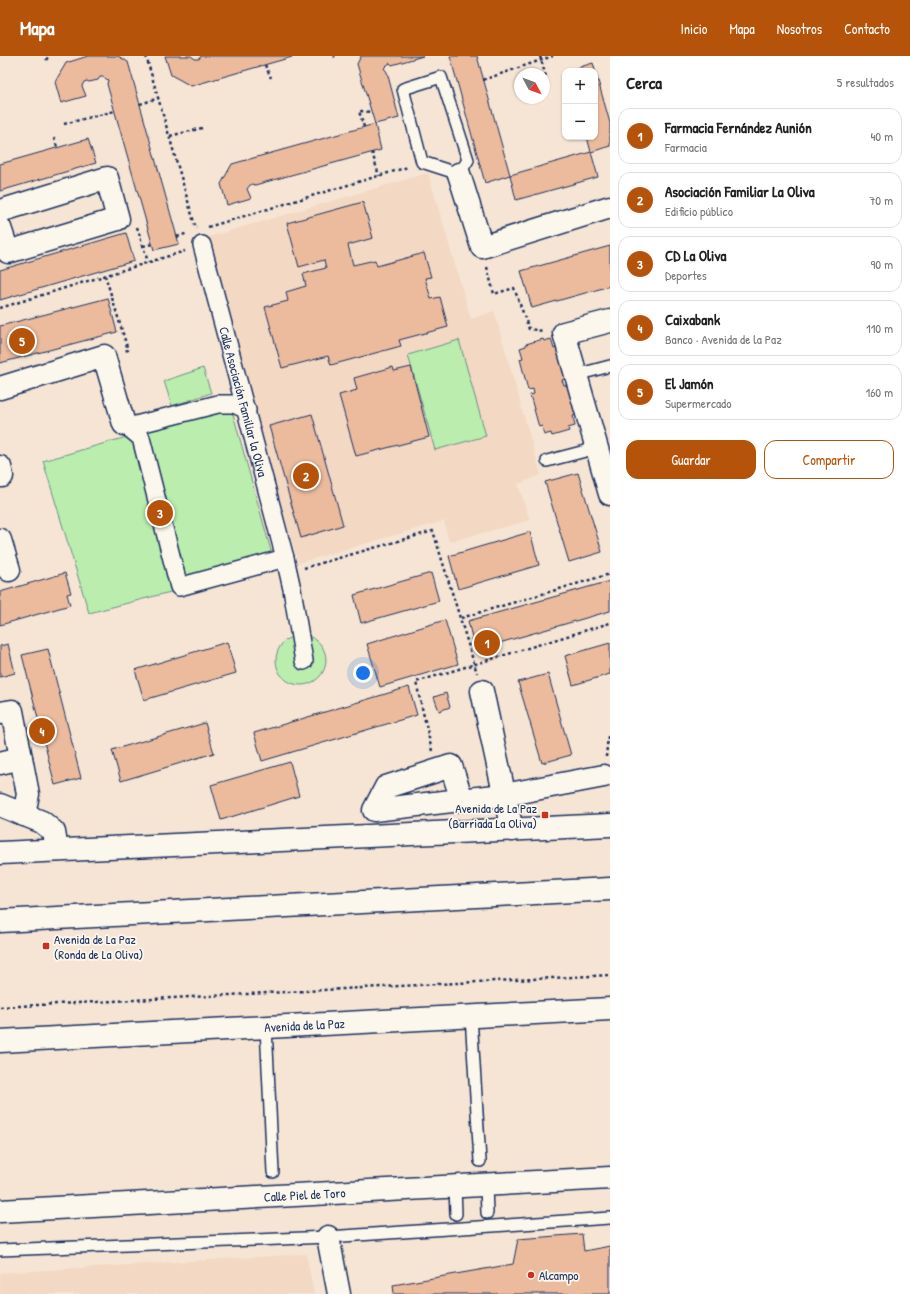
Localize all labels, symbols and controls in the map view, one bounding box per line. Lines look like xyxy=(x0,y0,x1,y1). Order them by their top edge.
text: Mapa xyxy=(20,15,54,41)
text: Inicio xyxy=(681,19,707,38)
text: Mapa xyxy=(729,19,755,38)
text: Nosotros xyxy=(777,19,822,38)
text: Contacto xyxy=(844,19,890,38)
north arrow xyxy=(514,68,550,104)
map controls xyxy=(562,68,598,140)
button: + xyxy=(562,68,598,104)
text: Cerca xyxy=(626,71,662,94)
text: 5 resultados xyxy=(837,73,894,91)
button: − xyxy=(562,104,598,140)
text: Farmacia Fernández Aunión xyxy=(665,117,812,138)
text: 1 xyxy=(638,127,642,145)
text: 40 m xyxy=(870,127,893,145)
text: Farmacia xyxy=(665,138,707,156)
text: Asociación Familiar La Oliva xyxy=(665,181,815,202)
text: 2 xyxy=(637,191,643,209)
text: 70 m xyxy=(869,191,893,209)
text: Edificio público xyxy=(665,202,733,220)
text: CD La Oliva xyxy=(665,245,726,266)
text: 3 xyxy=(637,255,643,273)
text: 90 m xyxy=(871,255,893,273)
text: Deportes xyxy=(665,266,707,284)
text: Caixabank xyxy=(665,309,720,330)
text: 4 xyxy=(638,319,642,337)
text: 110 m xyxy=(866,319,893,337)
street label: Calle Asociación Familiar la Oliva xyxy=(215,325,272,479)
pin: 5 xyxy=(9,326,35,356)
text: Banco · Avenida de la Paz xyxy=(665,330,782,348)
text: El Jamón xyxy=(665,373,714,394)
text: 5 xyxy=(637,383,643,401)
text: 160 m xyxy=(865,383,893,401)
text: Supermercado xyxy=(665,394,731,412)
button: Guardar xyxy=(626,440,756,479)
button: Compartir xyxy=(764,440,894,479)
pin: 2 xyxy=(293,461,319,491)
pin: 3 xyxy=(147,498,173,528)
pin: 1 xyxy=(474,628,500,658)
your location xyxy=(353,663,373,683)
pin: 4 xyxy=(29,716,55,746)
place label: Avenida de La Paz (Barriada La Oliva) xyxy=(448,799,537,832)
marker: Avenida de La Paz (Barriada La Oliva) xyxy=(540,810,550,820)
place label: Avenida de La Paz (Ronda de La Oliva) xyxy=(54,930,143,963)
marker: Avenida de La Paz (Ronda de La Oliva) xyxy=(41,941,51,951)
street label: Avenida de la Paz xyxy=(264,1014,346,1036)
street label: Calle Piel de Toro xyxy=(263,1183,346,1206)
place label: Alcampo xyxy=(539,1266,579,1284)
marker: Alcampo xyxy=(526,1270,536,1280)

